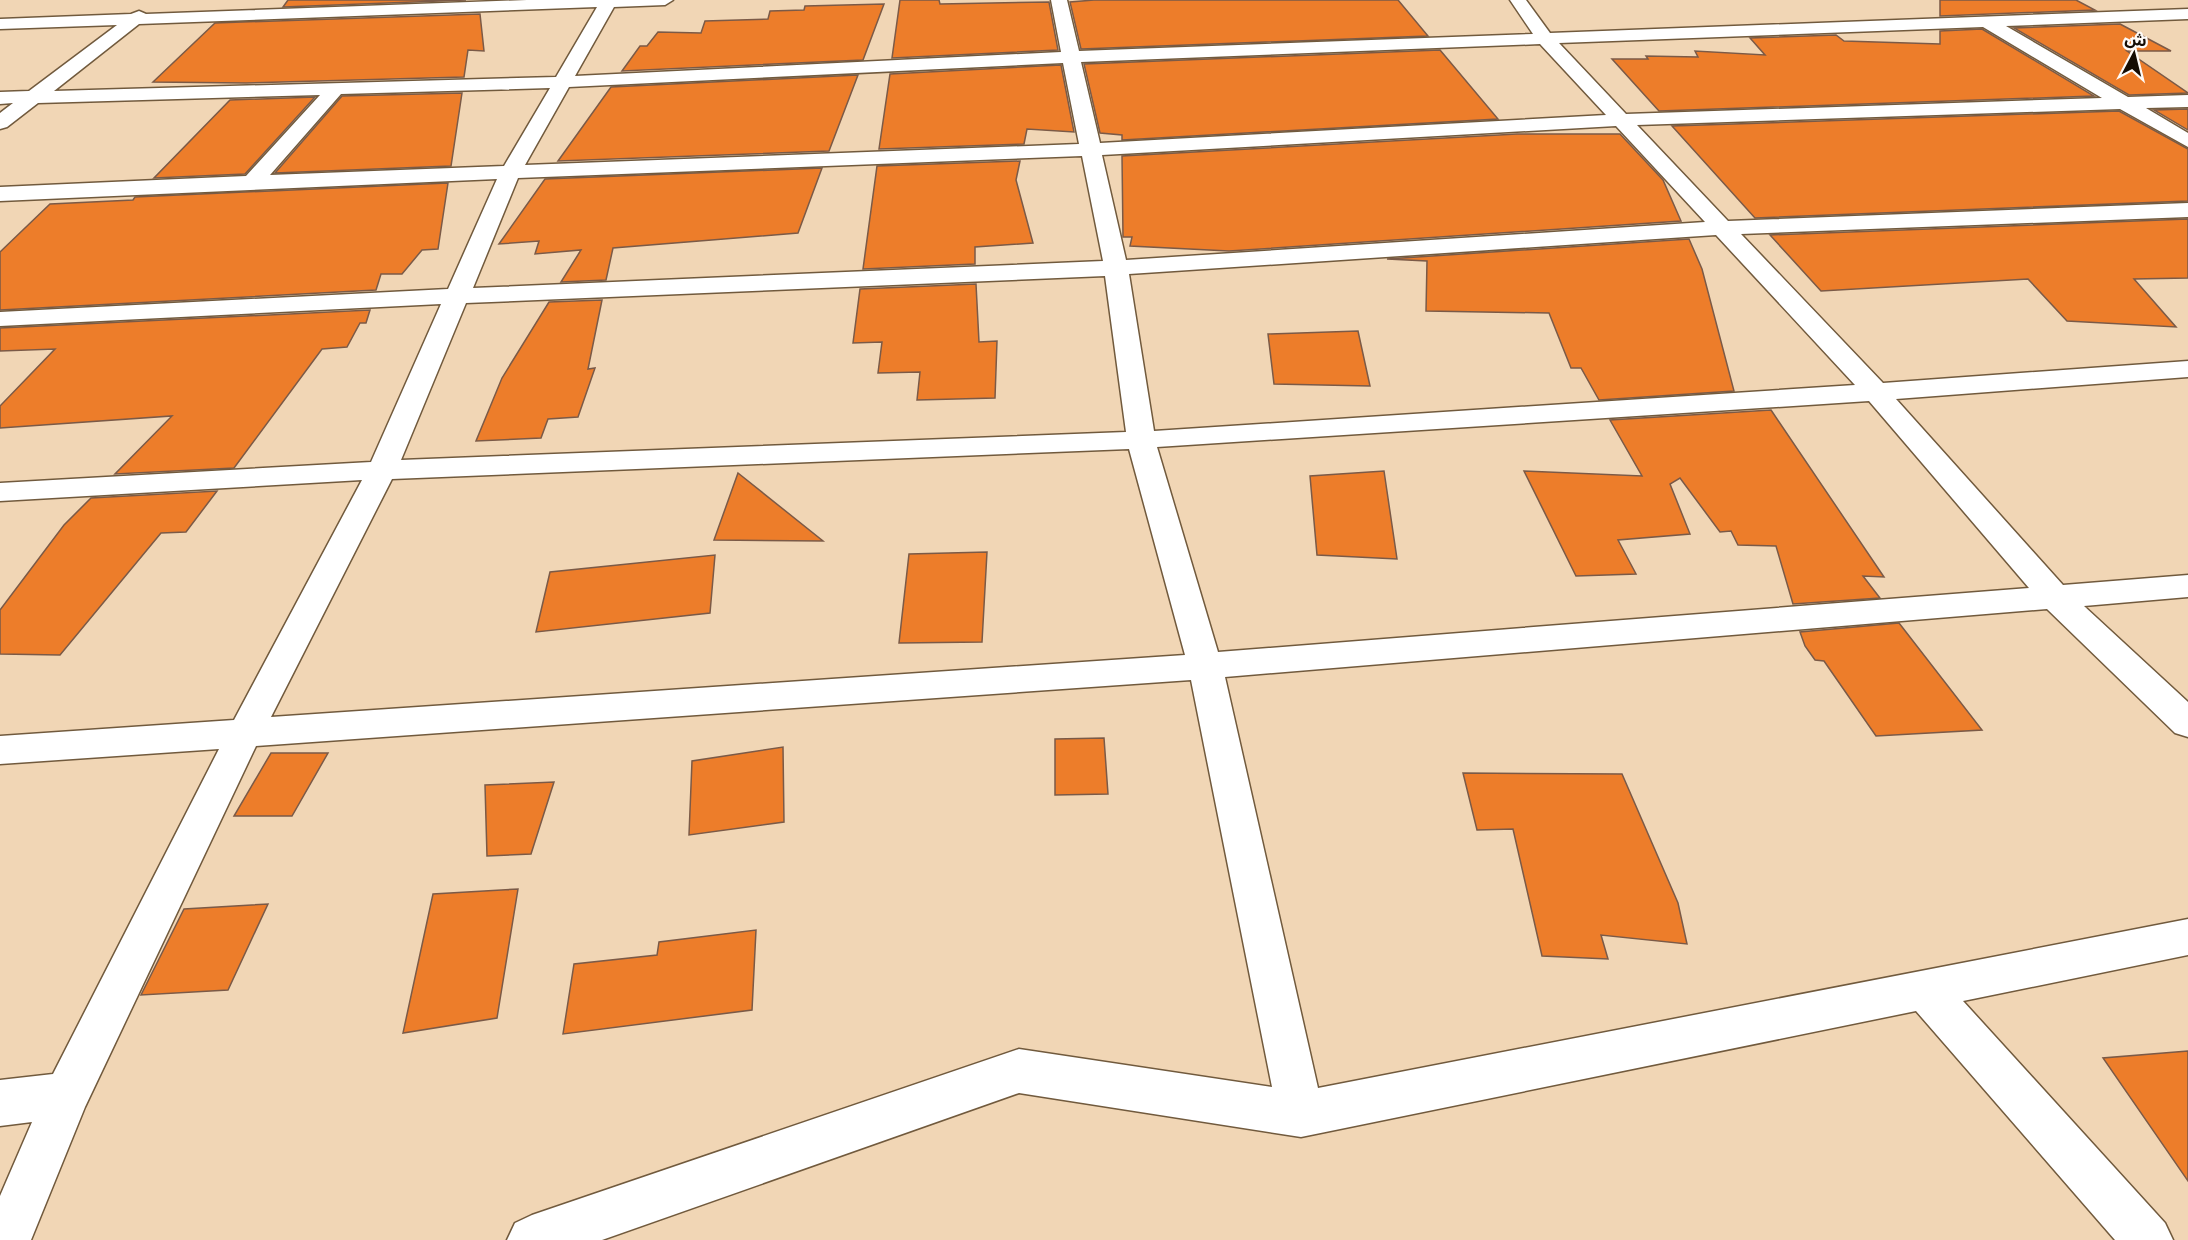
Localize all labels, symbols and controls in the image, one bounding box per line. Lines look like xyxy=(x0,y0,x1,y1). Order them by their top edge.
north arrow xyxy=(2104,24,2164,84)
text: ش xyxy=(2124,29,2148,50)

